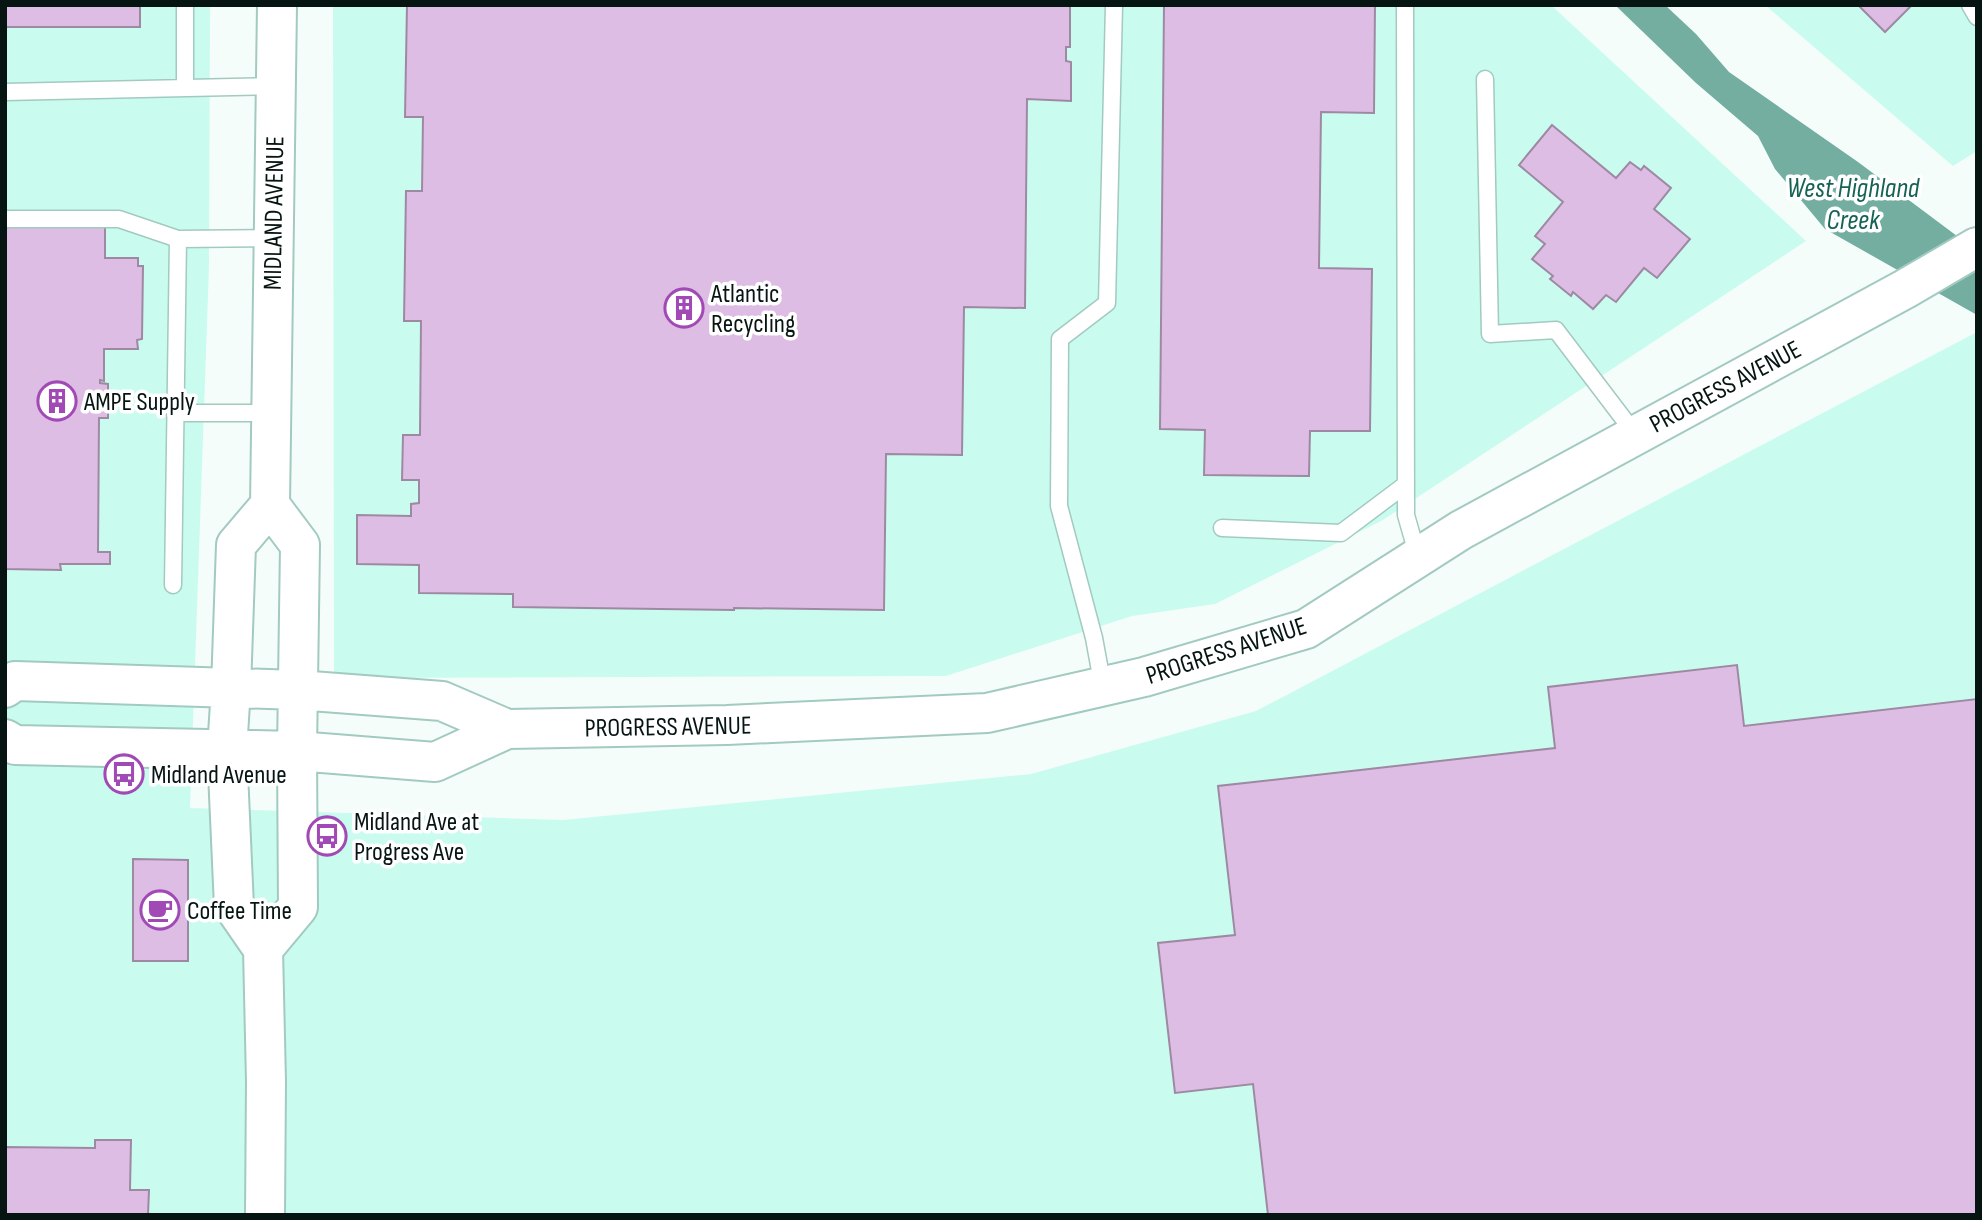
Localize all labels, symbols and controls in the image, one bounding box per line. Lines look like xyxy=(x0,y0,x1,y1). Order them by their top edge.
street label: MIDLAND AVENUE xyxy=(258,136,291,290)
water label: West Highland Creek xyxy=(1787,172,1921,237)
place label: Atlantic Recycling xyxy=(710,279,795,340)
building icon: Atlantic Recycling xyxy=(663,287,705,329)
street label: PROGRESS AVENUE xyxy=(1645,334,1807,440)
building icon: AMPE Supply xyxy=(36,380,78,422)
place label: AMPE Supply xyxy=(83,387,195,418)
street label: PROGRESS AVENUE xyxy=(1142,611,1311,692)
street label: PROGRESS AVENUE xyxy=(584,711,752,744)
bus stop icon: Midland Avenue xyxy=(103,753,145,795)
place label: Midland Avenue xyxy=(151,760,287,791)
place label: Midland Ave at Progress Ave xyxy=(354,807,479,868)
bus stop icon: Midland Ave at Progress Ave xyxy=(306,815,348,857)
cafe icon: Coffee Time xyxy=(139,889,181,931)
place label: Coffee Time xyxy=(187,896,292,927)

